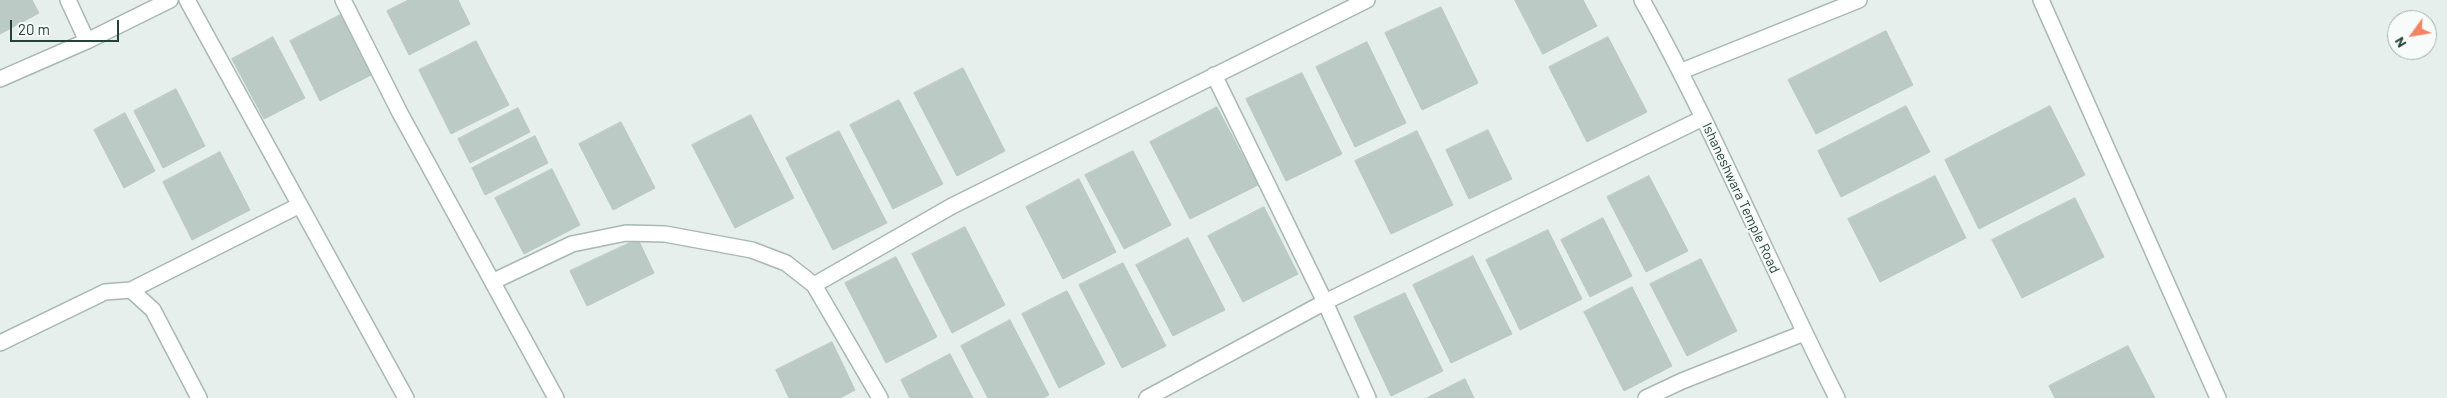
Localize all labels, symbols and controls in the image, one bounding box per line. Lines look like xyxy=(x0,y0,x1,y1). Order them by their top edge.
scale bar xyxy=(12,10,121,42)
north arrow xyxy=(2387,10,2437,60)
text: 20 m xyxy=(18,20,50,38)
text: N xyxy=(2390,34,2409,51)
street label: Ishaneshwara Temple Road xyxy=(1699,120,1783,276)

